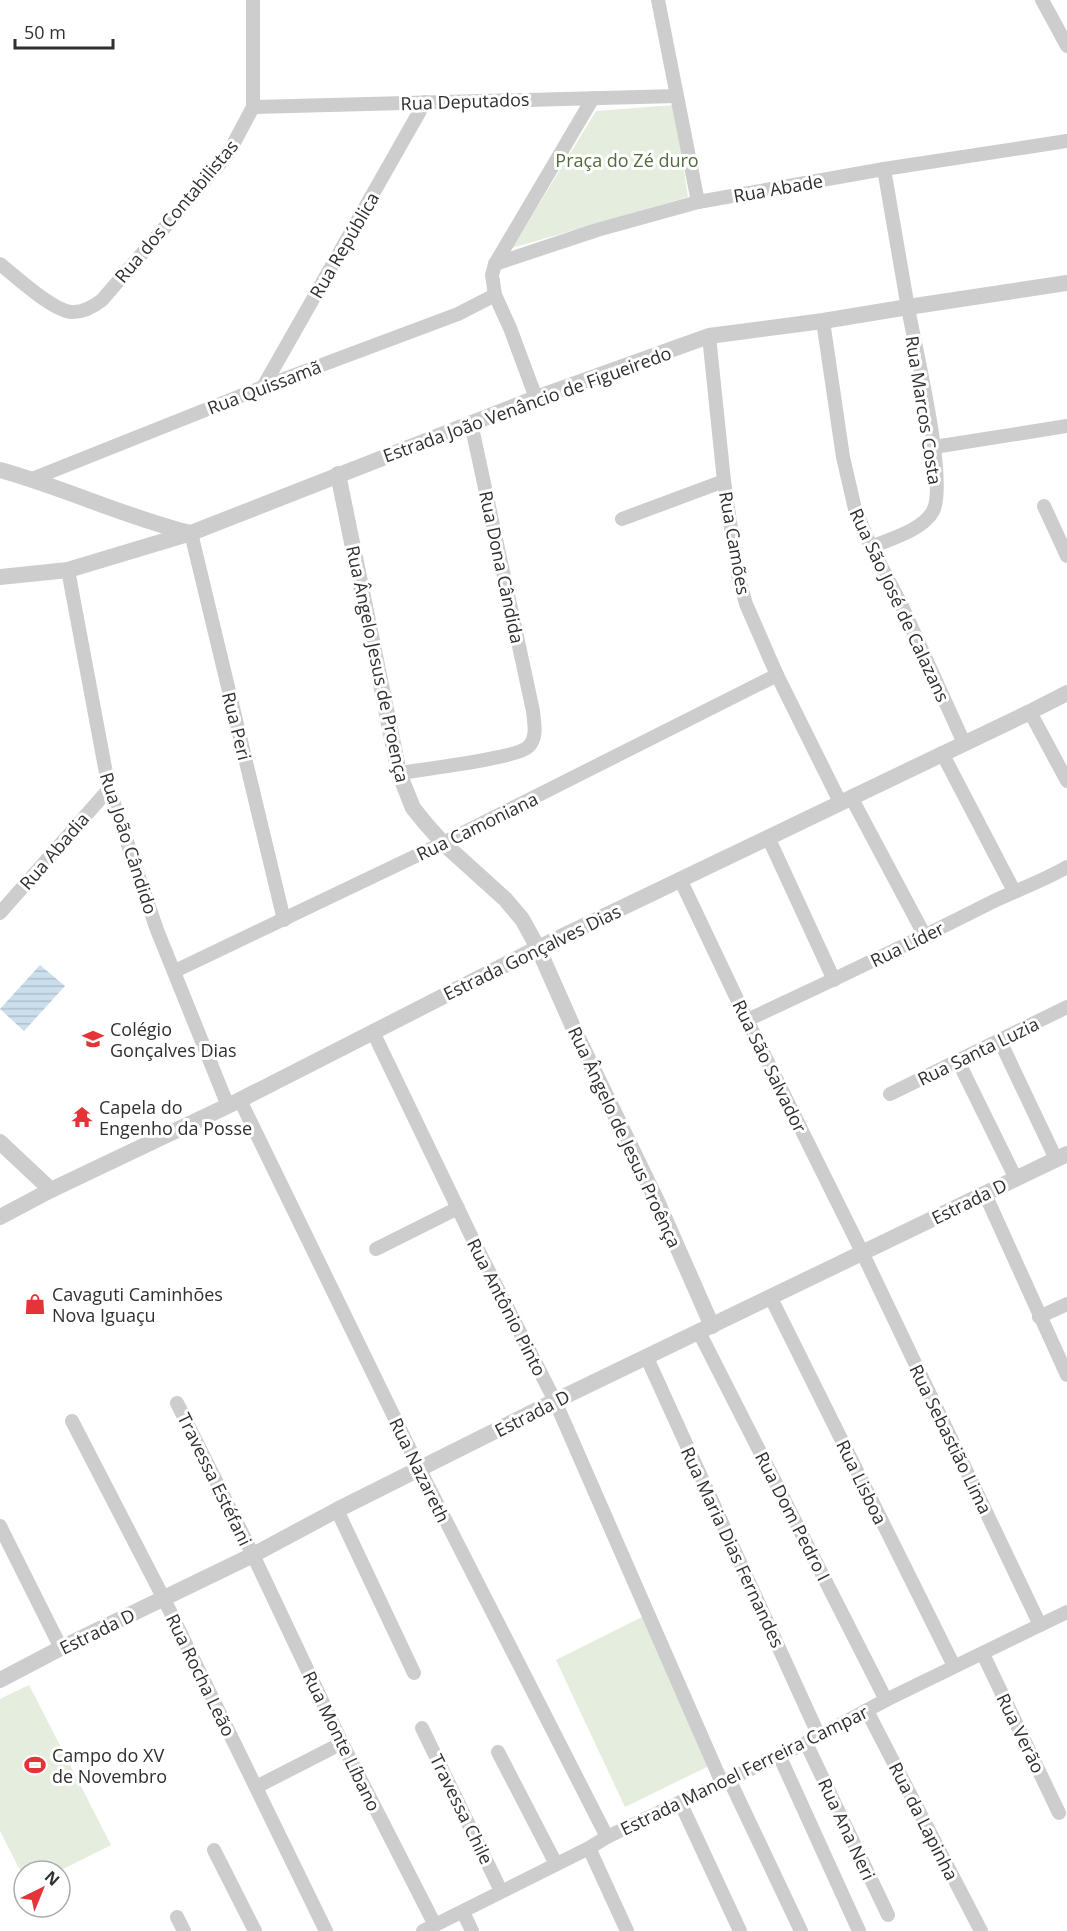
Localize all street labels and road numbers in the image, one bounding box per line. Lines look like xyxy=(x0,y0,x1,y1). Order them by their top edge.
street label: Rua Deputados xyxy=(400,87,530,115)
street label: Rua dos Contabilistas xyxy=(109,134,243,288)
street label: Rua Abade xyxy=(731,168,825,208)
street label: Rua República xyxy=(304,188,384,302)
street label: Rua Marcos Costa xyxy=(900,334,948,486)
street label: Estrada João Venâncio de Figueiredo xyxy=(379,341,675,467)
street label: Rua Quissamã xyxy=(204,354,324,420)
street label: Rua Dona Cândida xyxy=(474,489,530,645)
street label: Rua Camões xyxy=(714,490,756,596)
street label: Rua São José de Calazans xyxy=(845,504,955,706)
street label: Rua Ângelo Jesus de Proença xyxy=(341,543,415,785)
street label: Rua Peri xyxy=(217,689,257,763)
street label: Rua João Cândido xyxy=(95,769,163,917)
street label: Rua Camoniana xyxy=(412,786,542,866)
street label: Rua Abadia xyxy=(14,807,94,895)
street label: Estrada Gonçalves Dias xyxy=(439,899,625,1005)
street label: Rua Líder xyxy=(866,916,948,972)
street label: Rua São Salvador xyxy=(727,996,813,1137)
street label: Rua Santa Luzia xyxy=(913,1011,1043,1091)
street label: Rua Ângelo de Jesus Proênça xyxy=(563,1022,687,1252)
street label: Estrada D xyxy=(927,1172,1011,1230)
street label: Rua Antônio Pinto xyxy=(462,1234,552,1380)
street label: Rua Sebastião Lima xyxy=(904,1360,998,1518)
street label: Estrada D xyxy=(490,1384,574,1442)
street label: Travessa Estéfani xyxy=(172,1409,258,1549)
street label: Rua Nazareth xyxy=(384,1414,456,1526)
street label: Rua Lisboa xyxy=(831,1436,893,1528)
street label: Rua Maria Dias Fernandes xyxy=(676,1443,790,1651)
street label: Rua Dom Pedro I xyxy=(750,1447,836,1585)
street label: Estrada D xyxy=(55,1602,139,1660)
street label: Rua Rocha Leão xyxy=(161,1610,241,1740)
street label: Rua Monte Líbano xyxy=(298,1667,386,1815)
street label: Rua Verão xyxy=(991,1689,1051,1777)
street label: Estrada Manoel Ferreira Campar xyxy=(616,1699,872,1841)
street label: Travessa Chile xyxy=(425,1750,499,1868)
street label: Rua da Lapinha xyxy=(884,1758,964,1884)
street label: Rua Ana Neri xyxy=(813,1774,881,1884)

